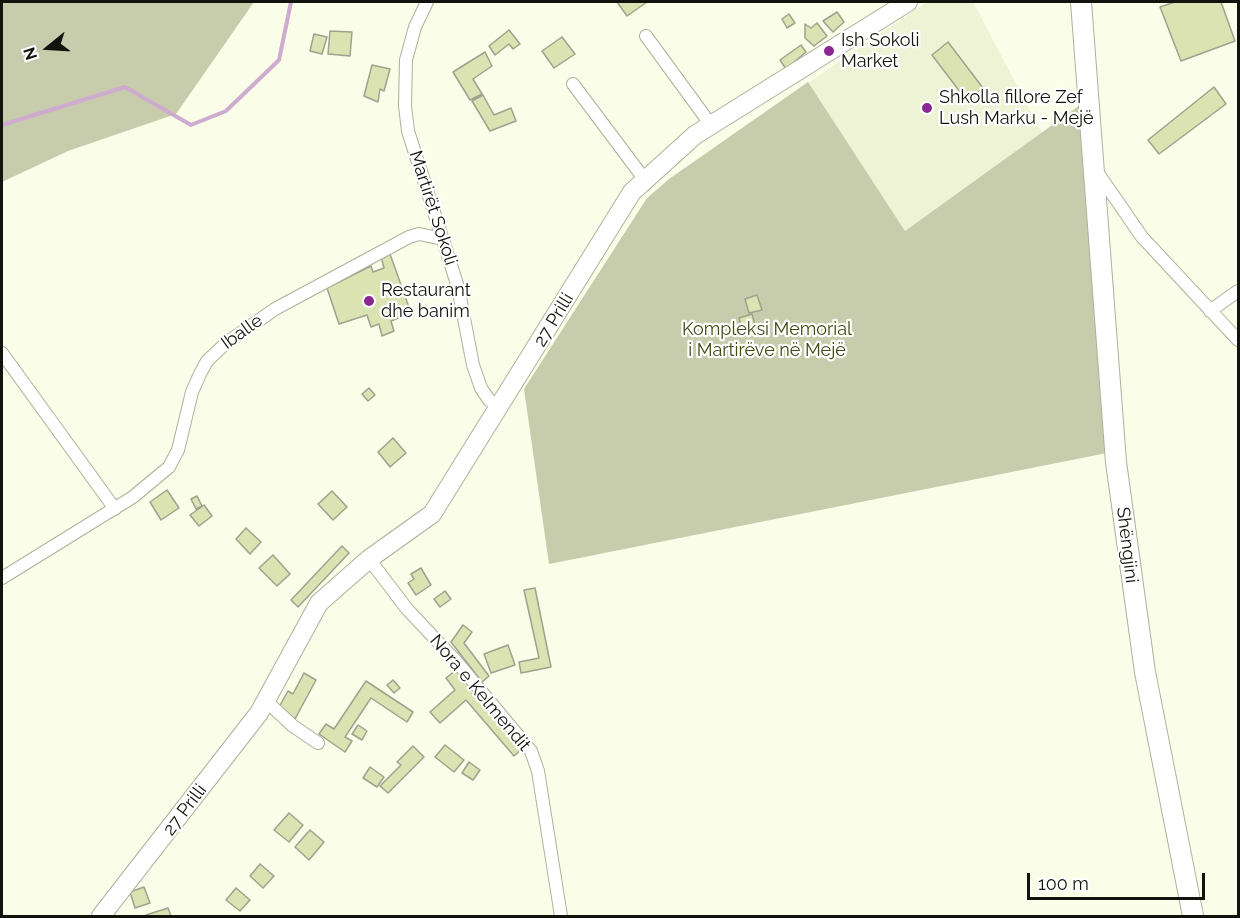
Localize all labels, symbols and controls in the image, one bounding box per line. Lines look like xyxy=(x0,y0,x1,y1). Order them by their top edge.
north arrow xyxy=(18,18,78,78)
place label: Ish Sokoli Market xyxy=(841,30,919,72)
marker: Ish Sokoli Market xyxy=(822,44,836,58)
text: N xyxy=(19,45,41,62)
place label: Shkolla fillore Zef Lush Marku - Mejë xyxy=(939,87,1094,130)
marker: Shkolla fillore Zef Lush Marku - Mejë xyxy=(920,101,934,115)
street label: Martirët Sokoli xyxy=(404,148,462,268)
place label: Restaurant dhe banim xyxy=(381,280,471,322)
street label: 27 Prilli xyxy=(530,289,578,351)
marker: Restaurant dhe banim xyxy=(362,294,376,308)
street label: Iballe xyxy=(217,310,267,354)
park label: Kompleksi Memorial i Martirëve në Mejë xyxy=(682,319,852,362)
street label: Shëngjini xyxy=(1112,506,1142,584)
street label: Nora e Kelmendit xyxy=(425,630,535,756)
street label: 27 Prilli xyxy=(159,780,211,840)
scale bar xyxy=(1030,861,1208,899)
text: 100 m xyxy=(1038,873,1089,894)

